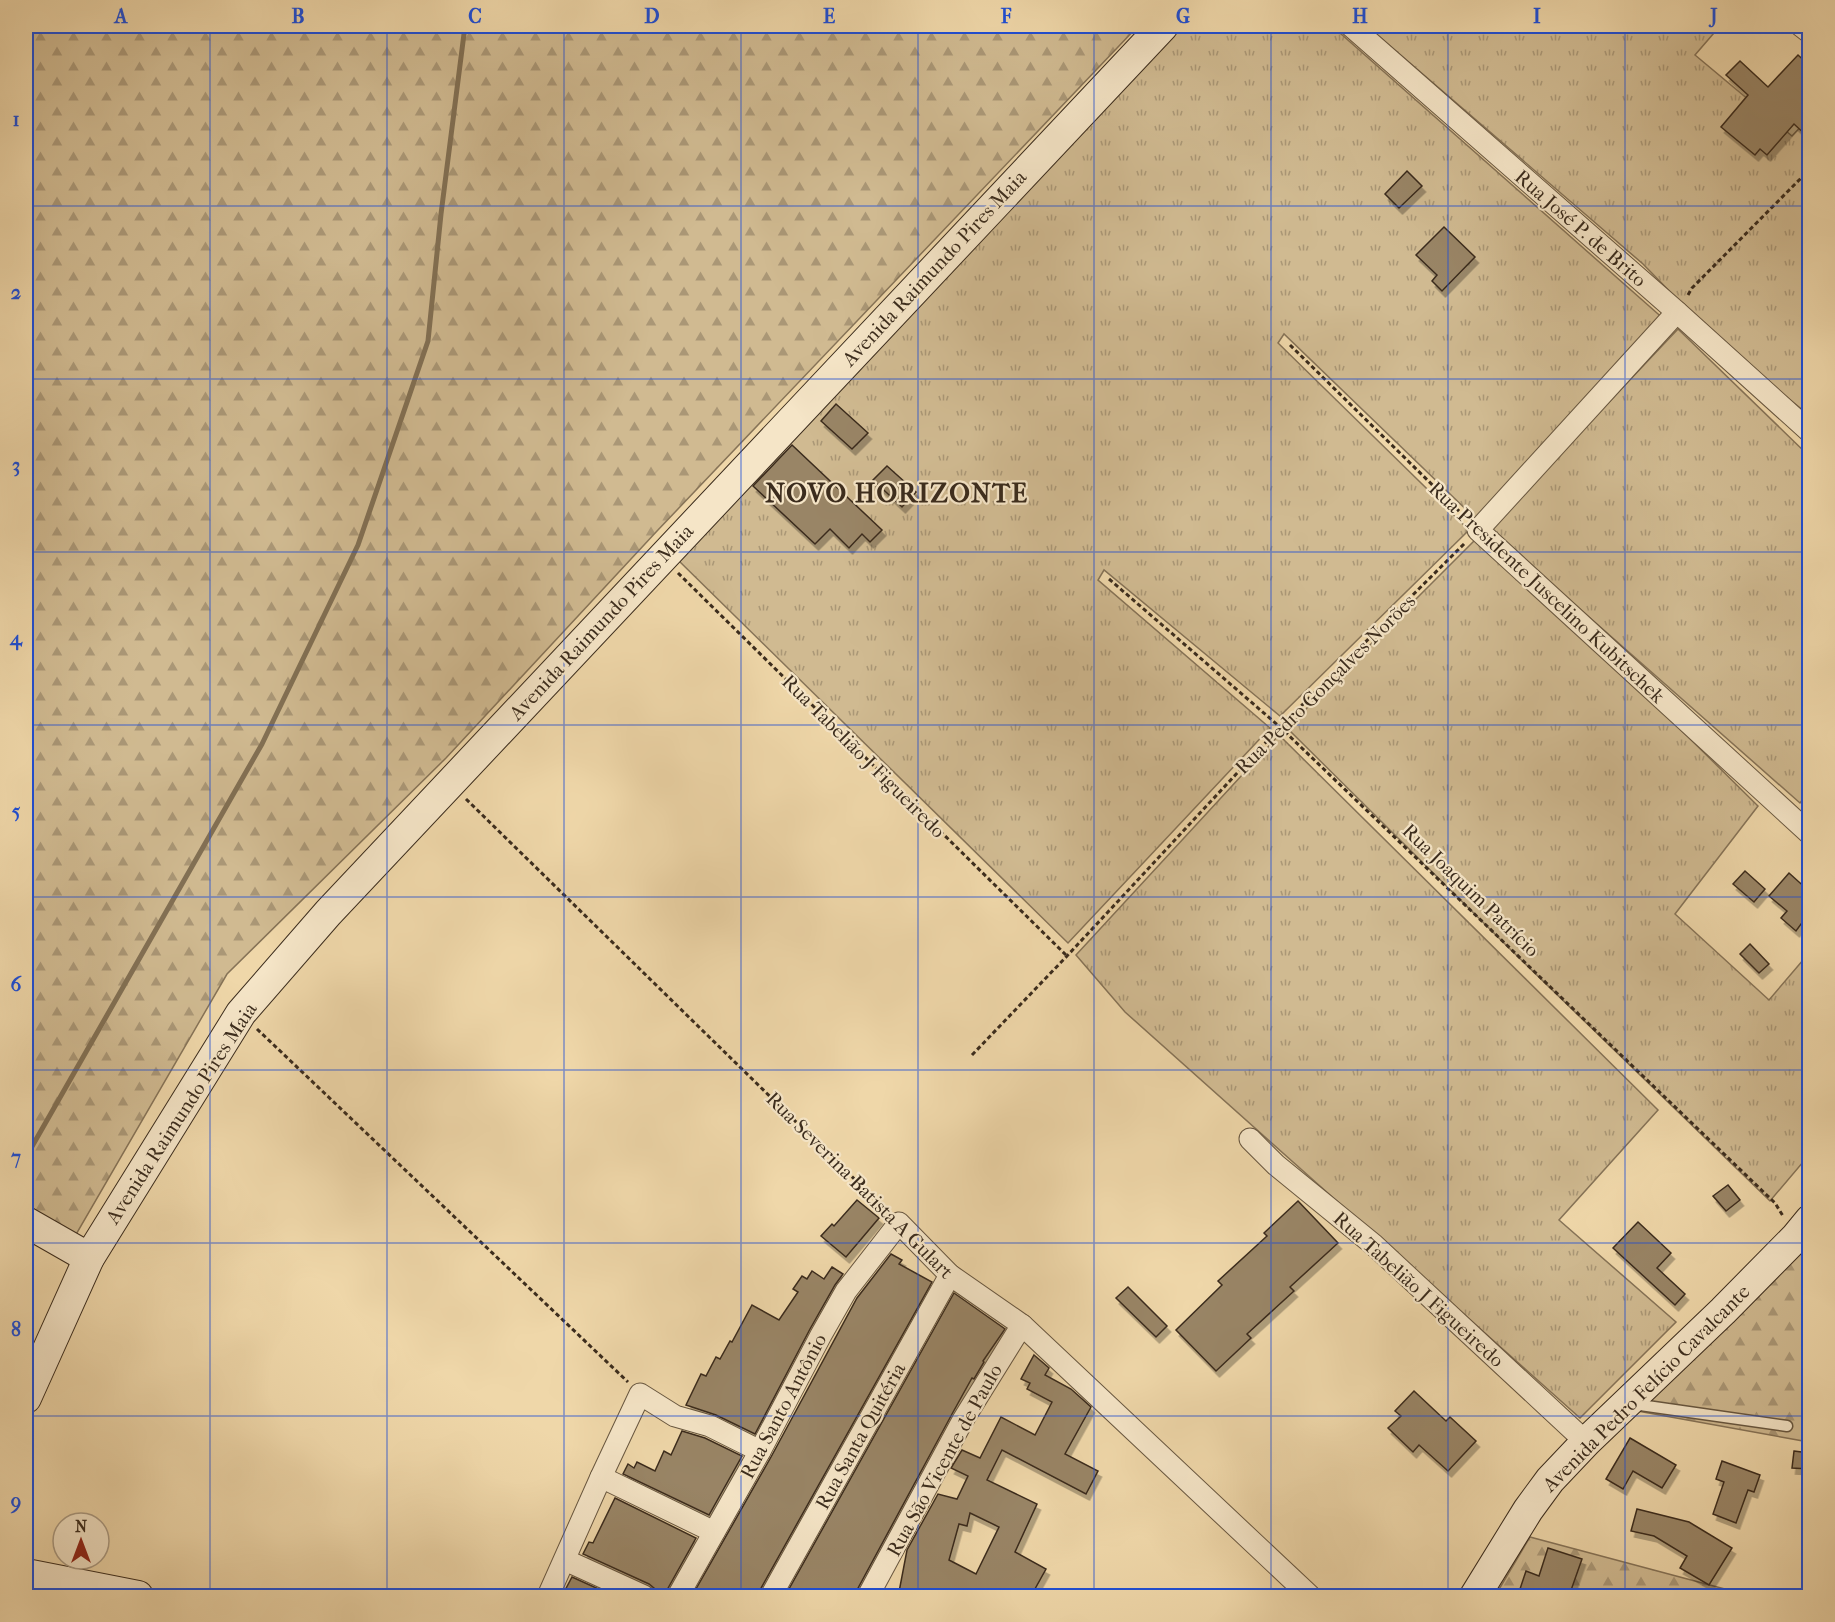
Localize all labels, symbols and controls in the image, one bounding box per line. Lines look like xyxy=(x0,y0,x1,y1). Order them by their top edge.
text: A xyxy=(113,5,129,28)
text: B xyxy=(291,5,305,28)
text: C xyxy=(468,5,482,28)
text: D xyxy=(644,5,660,28)
text: E xyxy=(823,5,835,28)
text: F xyxy=(1000,5,1012,28)
text: G xyxy=(1176,5,1190,28)
text: H xyxy=(1352,5,1368,28)
text: I xyxy=(1533,5,1541,28)
text: J xyxy=(1708,5,1718,28)
text: 1 xyxy=(12,108,20,131)
street label: Avenida Raimundo Pires Maia xyxy=(837,165,1032,372)
street label: Rua José P. de Brito xyxy=(1510,165,1651,292)
text: 2 xyxy=(11,281,21,304)
text: 3 xyxy=(12,454,20,477)
street label: Rua Presidente Juscelino Kubitschek xyxy=(1424,477,1670,708)
district label: NOVO HORIZONTE xyxy=(765,478,1029,509)
street label: Avenida Raimundo Pires Maia xyxy=(504,519,699,726)
street label: Rua Pedro Gonçalves Norões xyxy=(1231,590,1420,779)
text: 4 xyxy=(9,627,23,651)
street label: Rua Tabelião J Figueiredo xyxy=(777,670,950,843)
text: 5 xyxy=(12,800,21,823)
street label: Rua Joaquim Patrício xyxy=(1397,819,1544,962)
text: 6 xyxy=(11,973,23,996)
street label: Avenida Raimundo Pires Maia xyxy=(101,998,262,1229)
street label: Rua Severina Batista A Gulart xyxy=(761,1087,958,1284)
text: 7 xyxy=(10,1146,21,1169)
street label: Rua Tabelião J Figueiredo xyxy=(1329,1207,1509,1372)
street label: Avenida Pedro Felício Cavalcante xyxy=(1537,1280,1755,1497)
text: 8 xyxy=(11,1318,21,1341)
street label: Rua Santo Antônio xyxy=(736,1330,831,1483)
street label: Rua Santa Quitéria xyxy=(811,1358,911,1514)
street label: Rua São Vicente de Paulo xyxy=(882,1360,1007,1560)
text: 9 xyxy=(10,1491,21,1514)
north arrow xyxy=(51,1511,111,1571)
text: N xyxy=(75,1517,88,1536)

